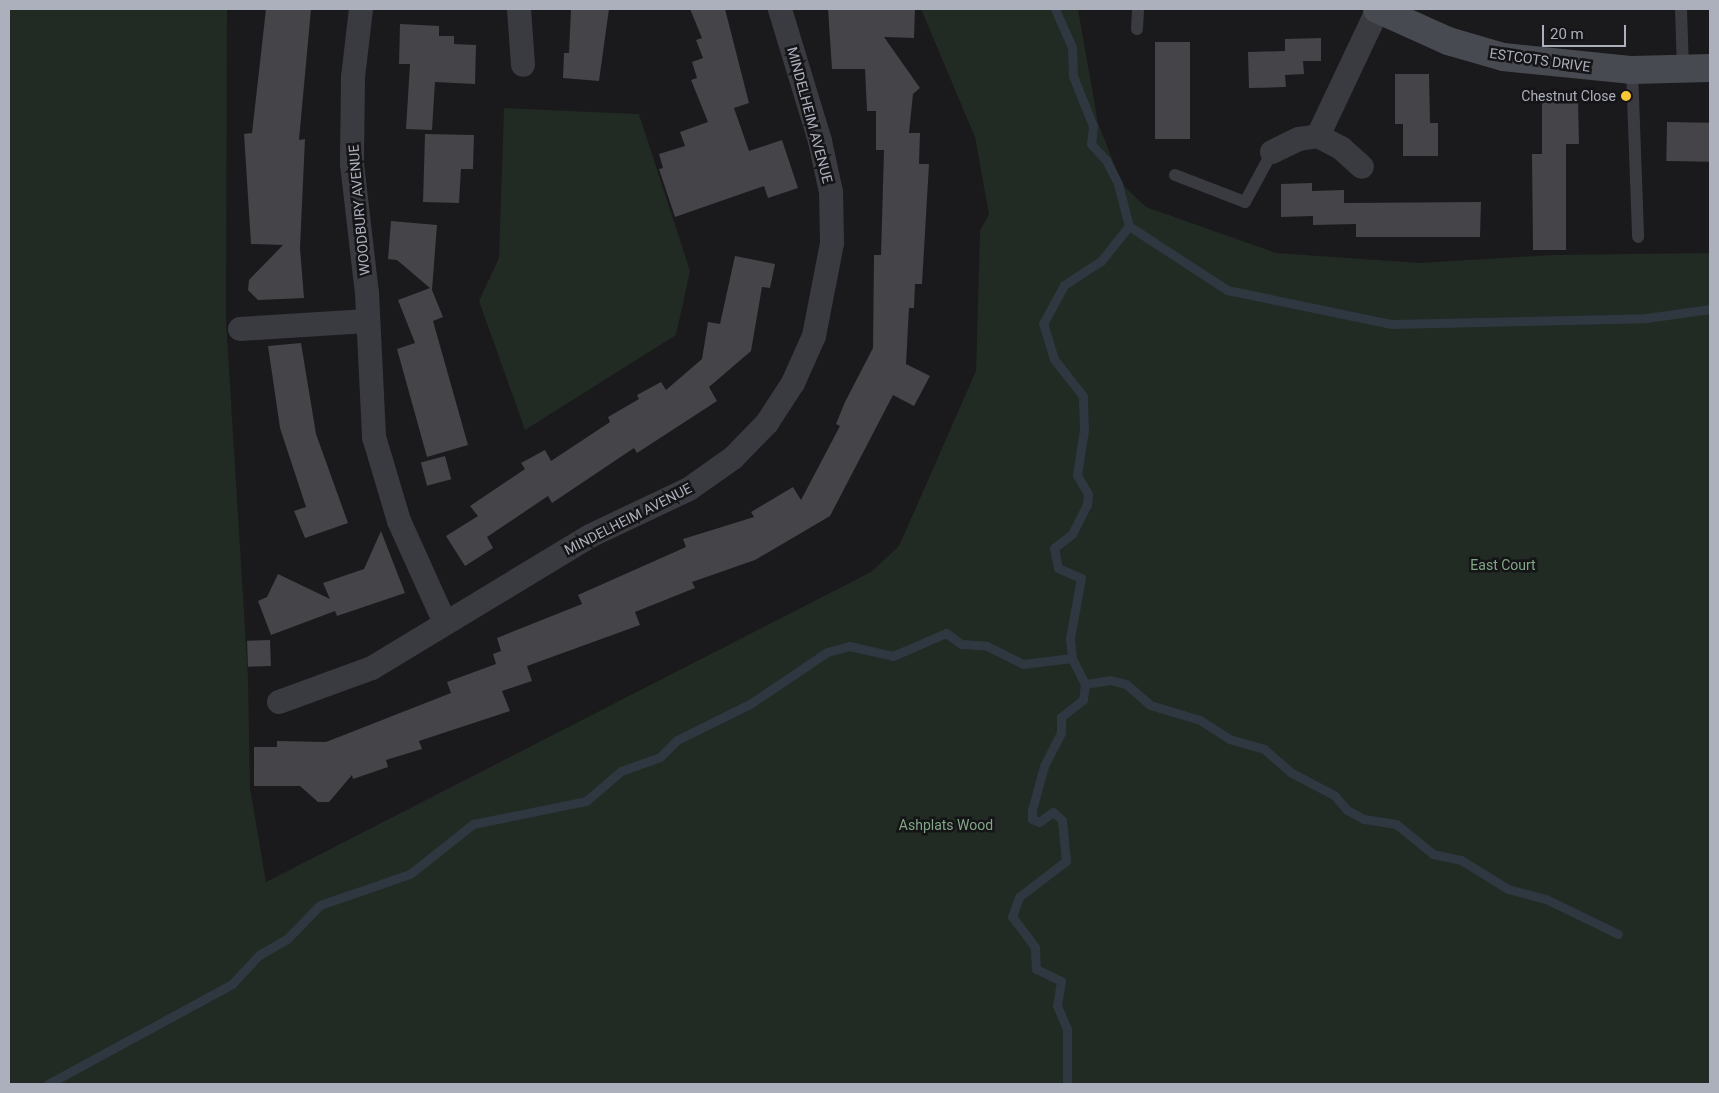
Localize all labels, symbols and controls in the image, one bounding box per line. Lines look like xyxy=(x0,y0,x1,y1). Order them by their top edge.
scale bar xyxy=(1544,15,1628,47)
text: 20 m xyxy=(1550,25,1584,43)
street label: MINDELHEIM AVENUE xyxy=(784,45,836,185)
street label: ESTCOTS DRIVE xyxy=(1489,45,1591,75)
place label: Chestnut Close xyxy=(1521,88,1616,104)
marker: Chestnut Close xyxy=(1620,90,1632,102)
street label: WOODBURY AVENUE xyxy=(345,144,373,276)
street label: MINDELHEIM AVENUE xyxy=(562,480,694,558)
park label: East Court xyxy=(1470,557,1536,573)
park label: Ashplats Wood xyxy=(899,817,993,833)

